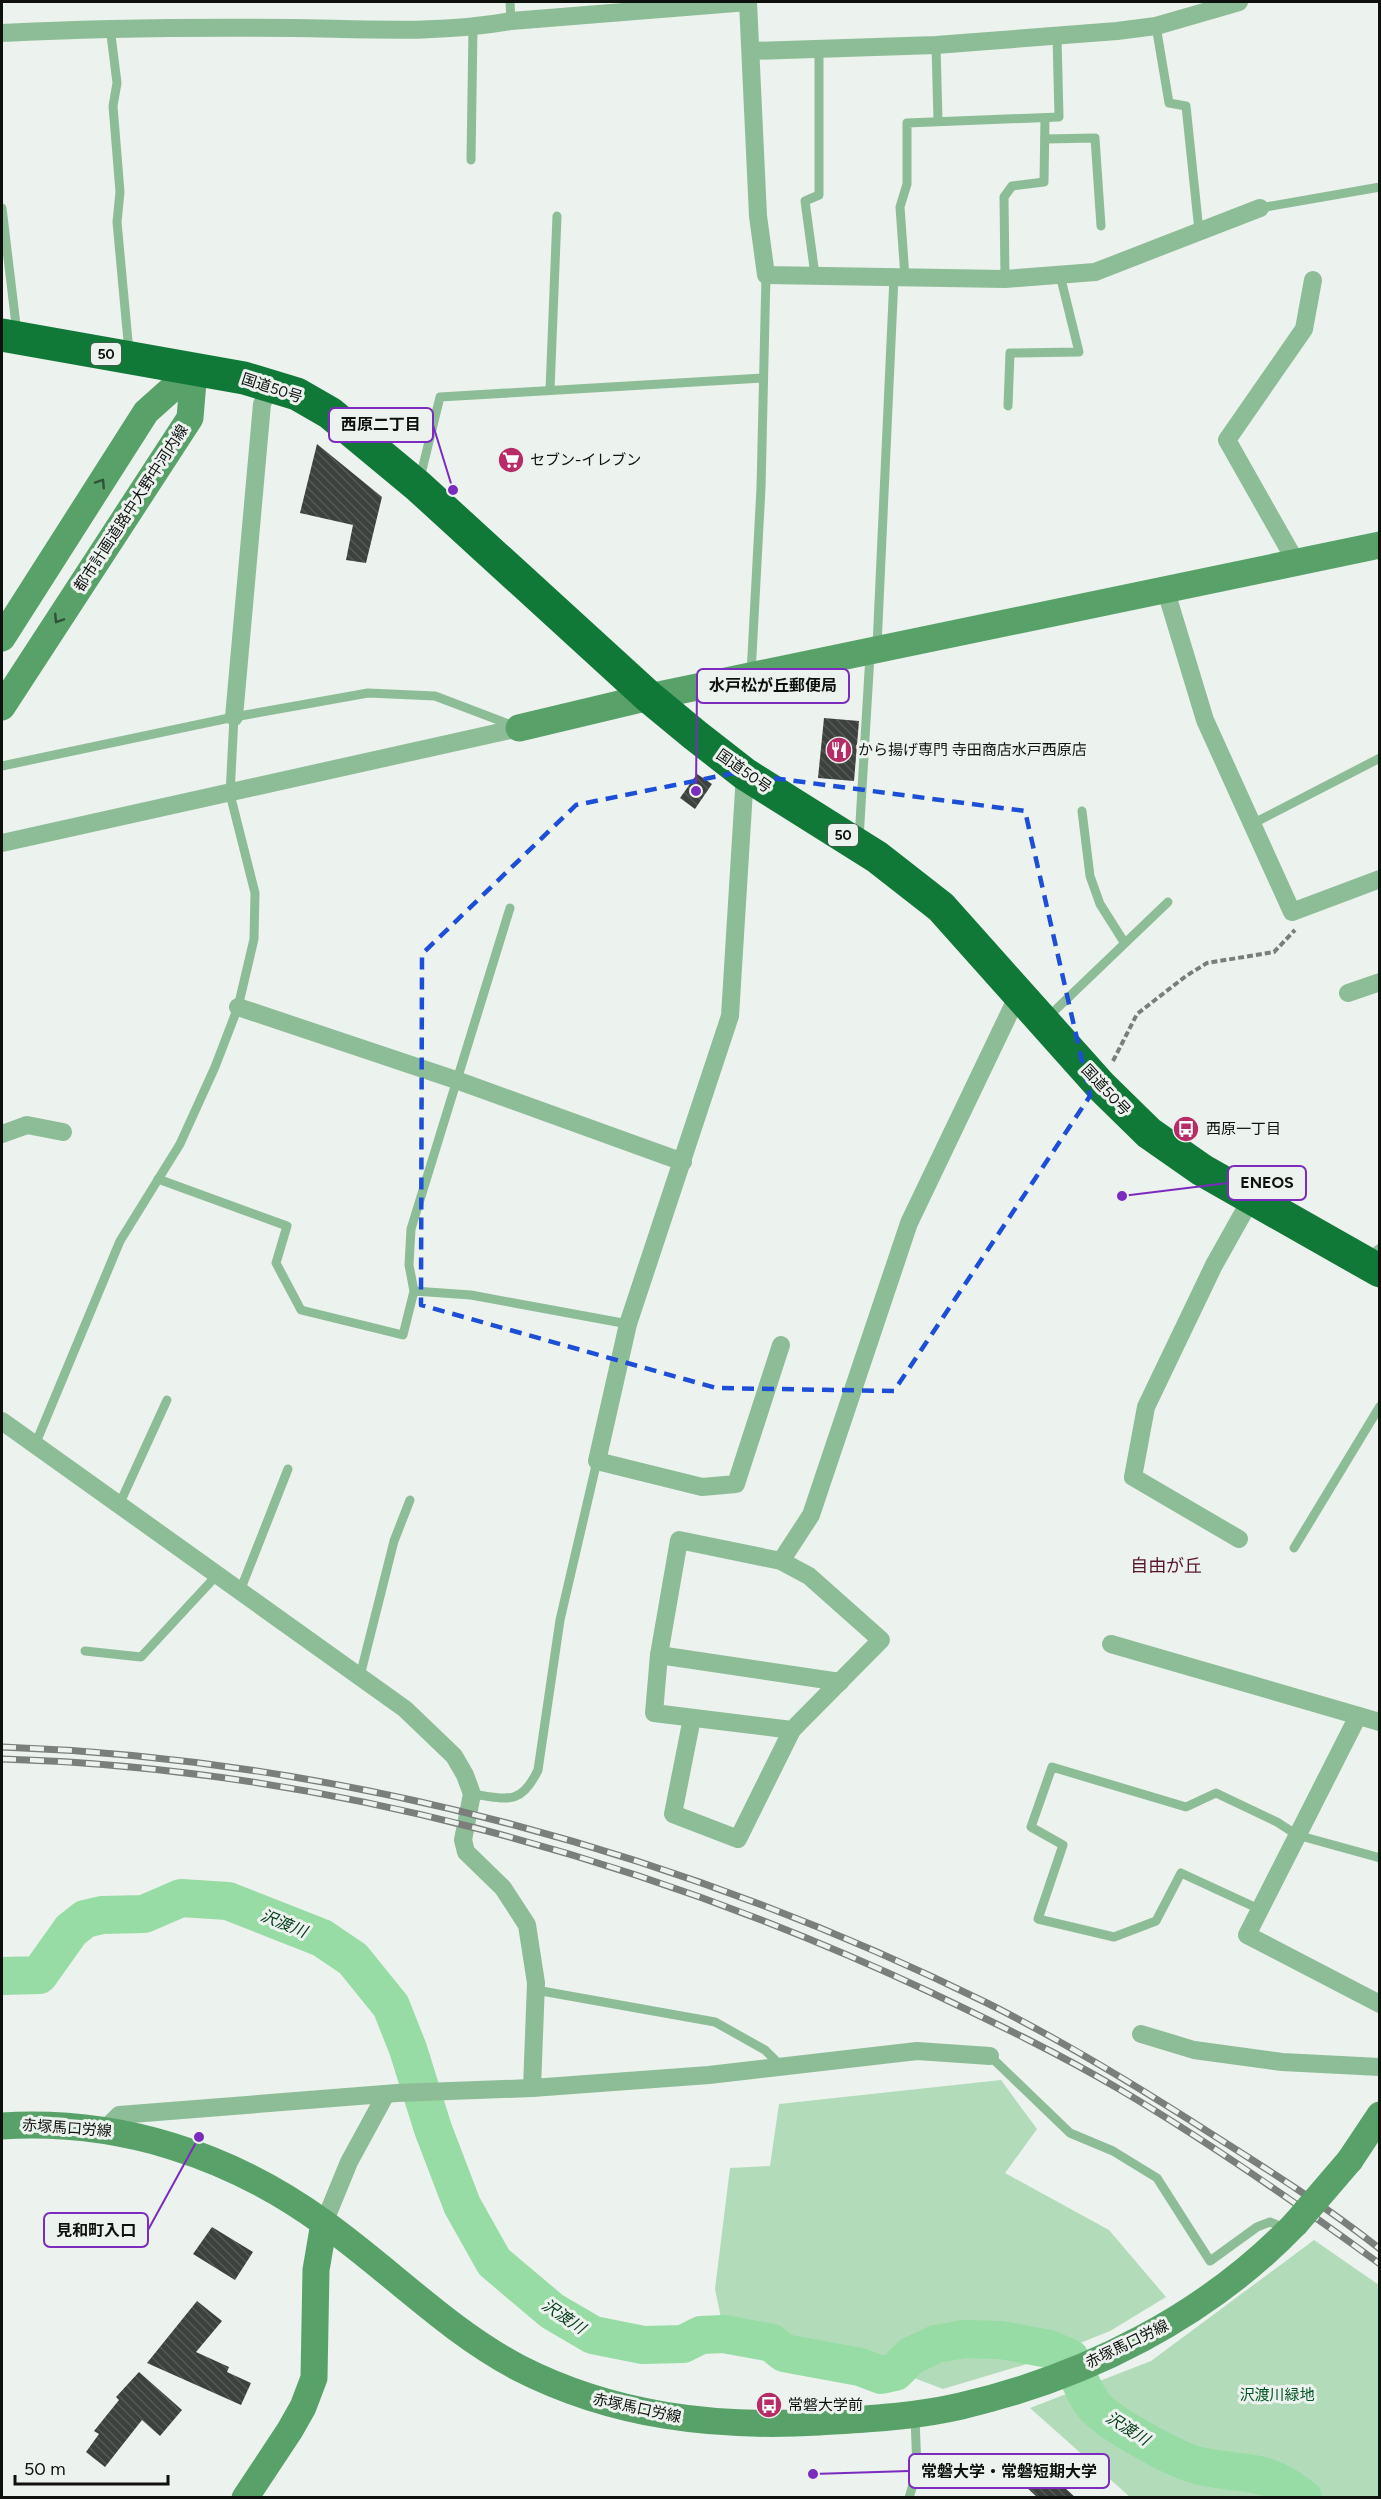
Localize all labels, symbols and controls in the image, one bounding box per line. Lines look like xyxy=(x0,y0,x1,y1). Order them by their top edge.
road number: 50 xyxy=(91,343,121,365)
street label: 国道50号 xyxy=(239,370,305,406)
callout: 西原二丁目 xyxy=(329,408,433,442)
text: 西原二丁目 xyxy=(341,415,421,434)
street label: 都市計画道路中大野中河内線 xyxy=(70,421,192,595)
supermarket icon: セブン-イレブン xyxy=(496,445,526,475)
place label: セブン-イレブン xyxy=(530,451,641,469)
one-way arrow xyxy=(94,479,105,490)
one-way arrow xyxy=(54,613,66,623)
callout: 水戸松が丘郵便局 xyxy=(697,669,849,703)
text: 水戸松が丘郵便局 xyxy=(709,676,837,695)
restaurant icon: から揚げ専門 寺田商店水戸西原店 xyxy=(824,735,854,765)
place label: から揚げ専門 寺田商店水戸西原店 xyxy=(858,741,1087,759)
street label: 国道50号 xyxy=(713,745,775,797)
road number: 50 xyxy=(828,824,858,846)
street label: 国道50号 xyxy=(1078,1061,1134,1119)
bus stop icon: 西原一丁目 xyxy=(1171,1114,1201,1144)
place label: 西原一丁目 xyxy=(1206,1120,1281,1138)
callout: ENEOS xyxy=(1228,1166,1306,1200)
text: ENEOS xyxy=(1240,1173,1294,1192)
district label: 自由が丘 xyxy=(1130,1555,1202,1577)
water label: 沢渡川 xyxy=(258,1906,311,1942)
street label: 赤塚馬口労線 xyxy=(21,2116,113,2140)
callout: 見和町入口 xyxy=(44,2213,148,2247)
text: 見和町入口 xyxy=(56,2221,136,2240)
water label: 沢渡川 xyxy=(539,2295,591,2339)
street label: 赤塚馬口労線 xyxy=(1083,2316,1171,2372)
park label: 沢渡川緑地 xyxy=(1239,2386,1315,2404)
street label: 赤塚馬口労線 xyxy=(591,2390,683,2426)
bus stop icon: 常磐大学前 xyxy=(754,2390,784,2420)
place label: 常磐大学前 xyxy=(788,2396,863,2414)
water label: 沢渡川 xyxy=(1102,2408,1155,2450)
scale bar xyxy=(15,2448,168,2486)
callout: 常磐大学・常磐短期大学 xyxy=(909,2454,1109,2488)
text: 50 m xyxy=(24,2458,66,2480)
text: 常磐大学・常磐短期大学 xyxy=(921,2462,1097,2481)

